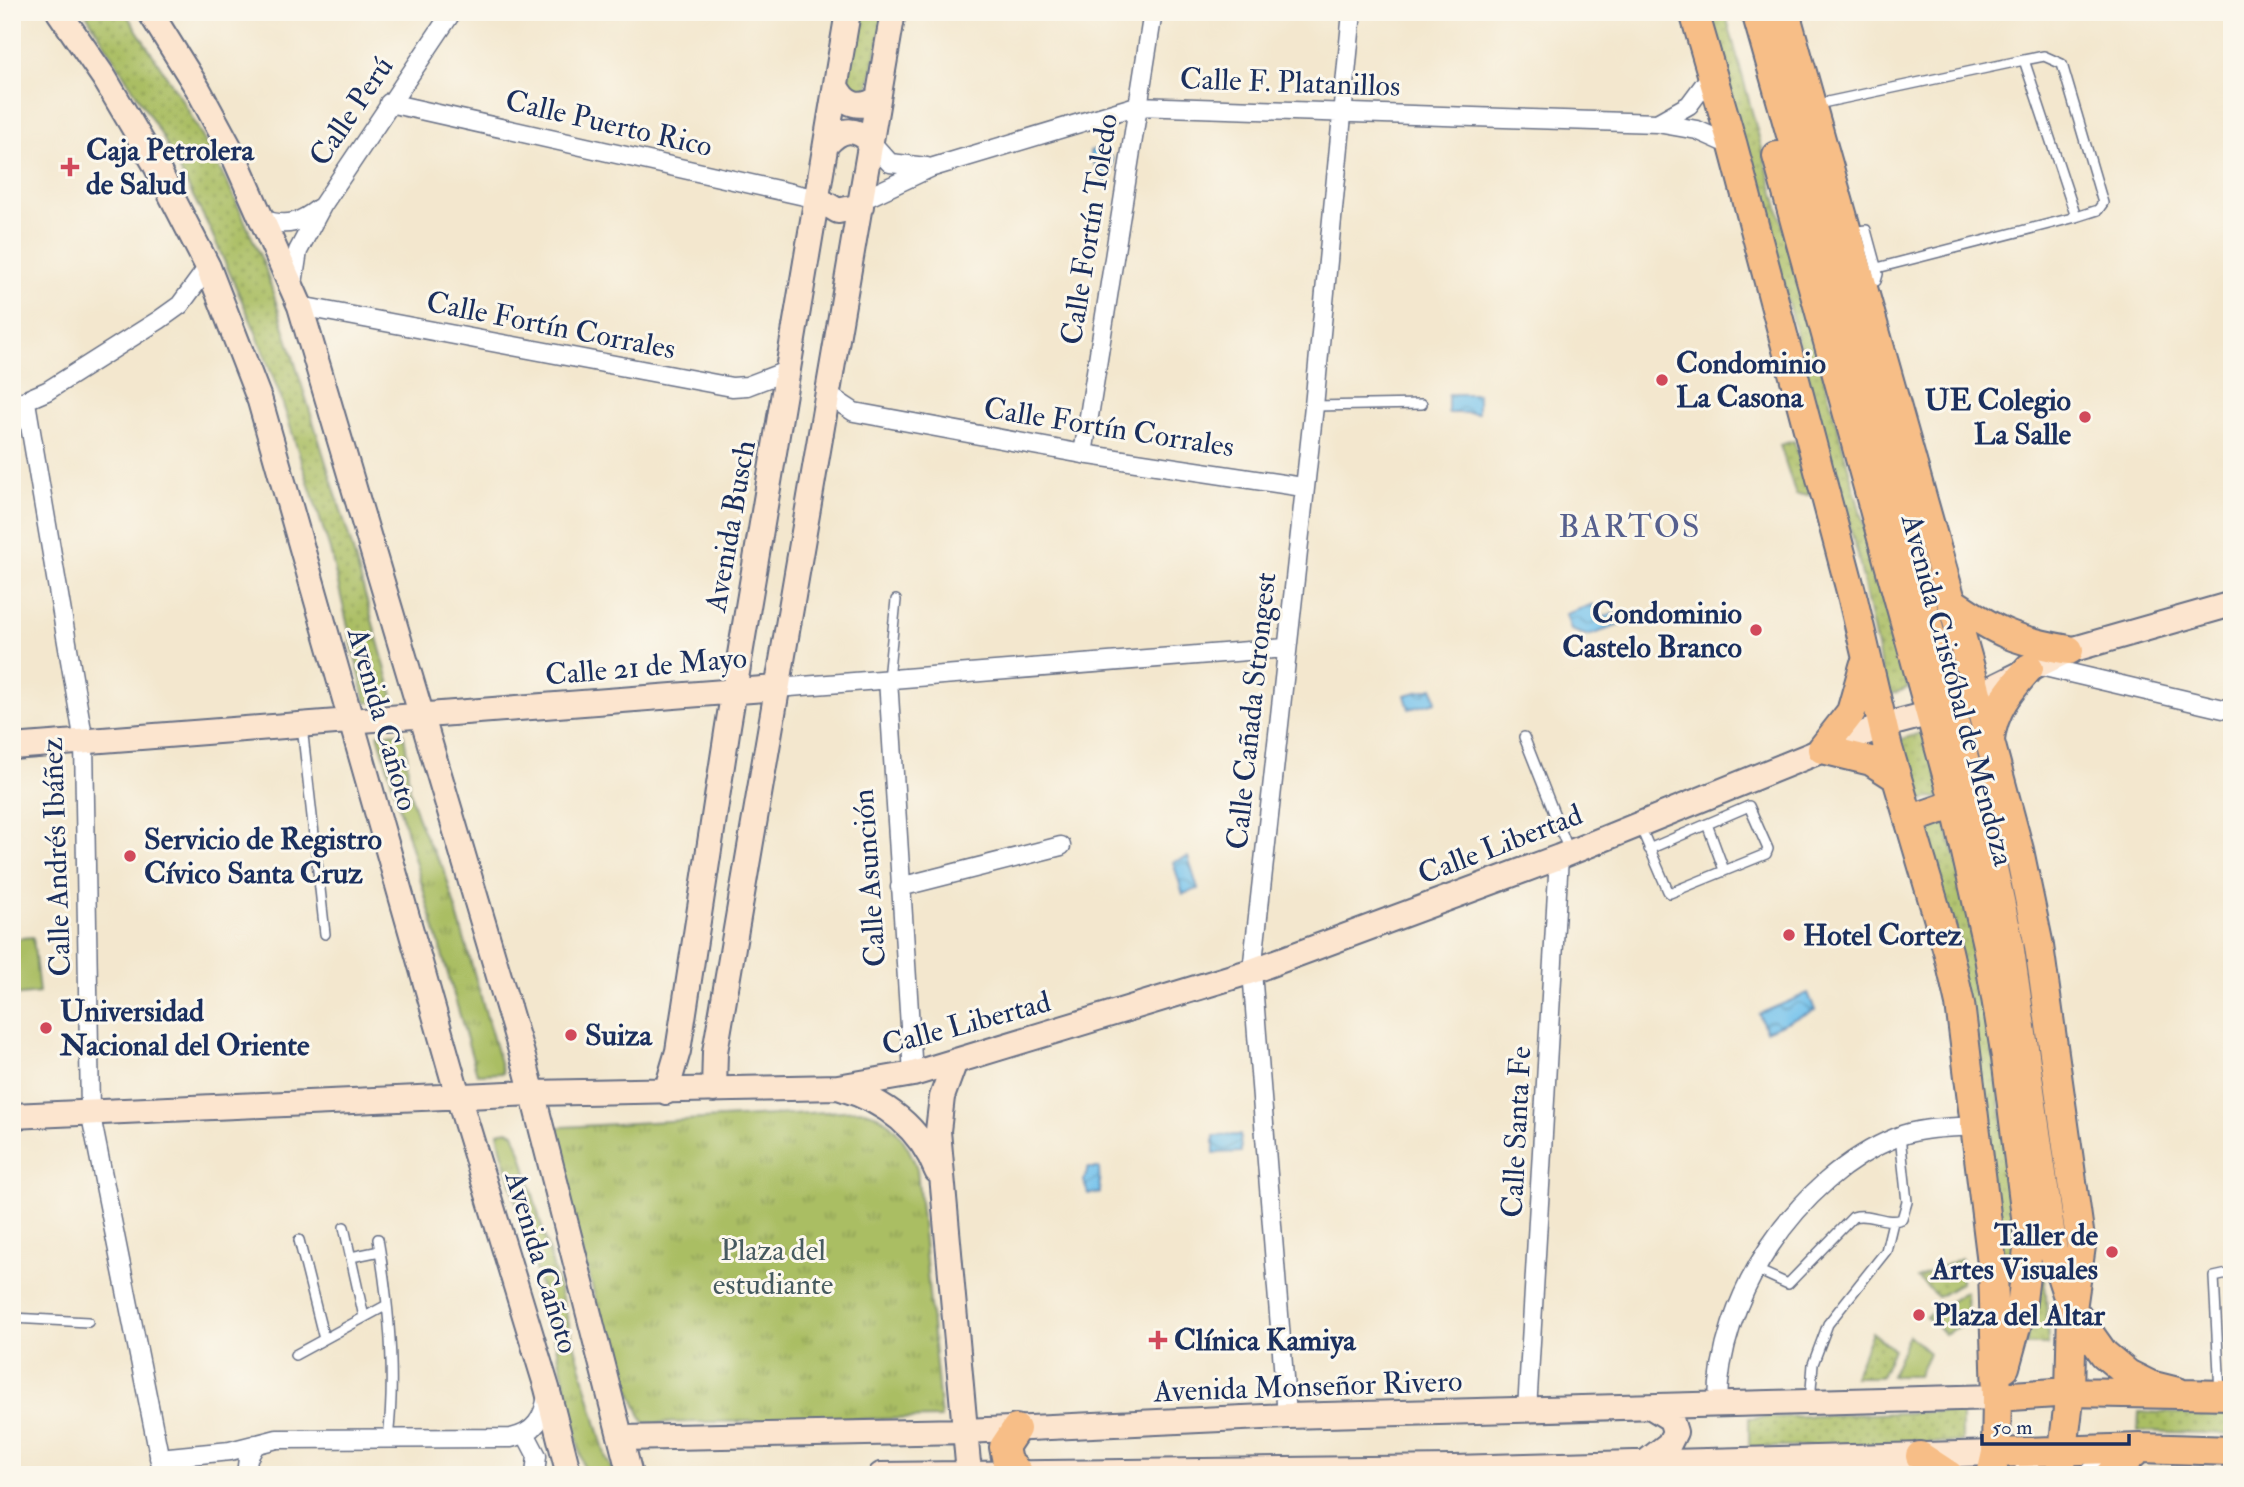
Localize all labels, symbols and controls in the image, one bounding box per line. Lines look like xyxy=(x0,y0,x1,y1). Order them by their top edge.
street label: Calle Perú xyxy=(301,49,402,173)
street label: Calle F. Platanillos xyxy=(1179,60,1401,105)
street label: Calle Puerto Rico xyxy=(502,82,716,165)
street label: Calle Fortín Toledo xyxy=(1053,111,1126,347)
place label: Caja Petrolera de Salud xyxy=(86,132,255,203)
marker: Caja Petrolera de Salud xyxy=(60,157,80,177)
street label: Calle Fortín Corrales xyxy=(423,283,679,368)
place label: Condominio La Casona xyxy=(1676,345,1826,416)
marker: Condominio La Casona xyxy=(1654,372,1670,388)
place label: UE Colegio La Salle xyxy=(1925,382,2071,453)
street label: Calle Fortín Corrales xyxy=(981,389,1237,466)
marker: UE Colegio La Salle xyxy=(2077,409,2093,425)
street label: Avenida Busch xyxy=(697,437,764,616)
district label: BARTOS xyxy=(1558,507,1702,547)
street label: Avenida Cristóbal de Mendoza xyxy=(1892,509,2022,871)
street label: Calle Cañada Strongest xyxy=(1219,570,1284,851)
place label: Condominio Castelo Branco xyxy=(1562,595,1742,666)
marker: Condominio Castelo Branco xyxy=(1748,622,1764,638)
street label: Avenida Cañoto xyxy=(339,623,426,815)
street label: Calle 21 de Mayo xyxy=(544,639,749,694)
street label: Calle Andrés Ibáñez xyxy=(34,737,79,977)
street label: Calle Asunción xyxy=(845,788,894,968)
street label: Calle Libertad xyxy=(1413,796,1588,893)
place label: Servicio de Registro Cívico Santa Cruz xyxy=(144,821,382,892)
marker: Servicio de Registro Cívico Santa Cruz xyxy=(122,848,138,864)
place label: Hotel Cortez xyxy=(1803,917,1963,954)
marker: Hotel Cortez xyxy=(1781,927,1797,943)
street label: Calle Libertad xyxy=(878,983,1055,1064)
place label: Universidad Nacional del Oriente xyxy=(59,993,310,1064)
place label: Suiza xyxy=(585,1017,654,1054)
marker: Universidad Nacional del Oriente xyxy=(38,1020,54,1036)
marker: Suiza xyxy=(563,1027,579,1043)
street label: Calle Santa Fe xyxy=(1494,1045,1539,1219)
street label: Avenida Cañoto xyxy=(496,1166,587,1358)
place label: Taller de Artes Visuales xyxy=(1929,1217,2098,1288)
park label: Plaza del estudiante xyxy=(713,1232,833,1303)
marker: Taller de Artes Visuales xyxy=(2104,1244,2120,1260)
place label: Plaza del Altar xyxy=(1933,1297,2106,1334)
marker: Plaza del Altar xyxy=(1911,1307,1927,1323)
place label: Clínica Kamiya xyxy=(1174,1322,1357,1359)
marker: Clínica Kamiya xyxy=(1148,1330,1168,1350)
street label: Avenida Monseñor Rivero xyxy=(1152,1363,1463,1410)
scale bar xyxy=(1982,1403,2128,1447)
text: 50 m xyxy=(1992,1414,2033,1441)

